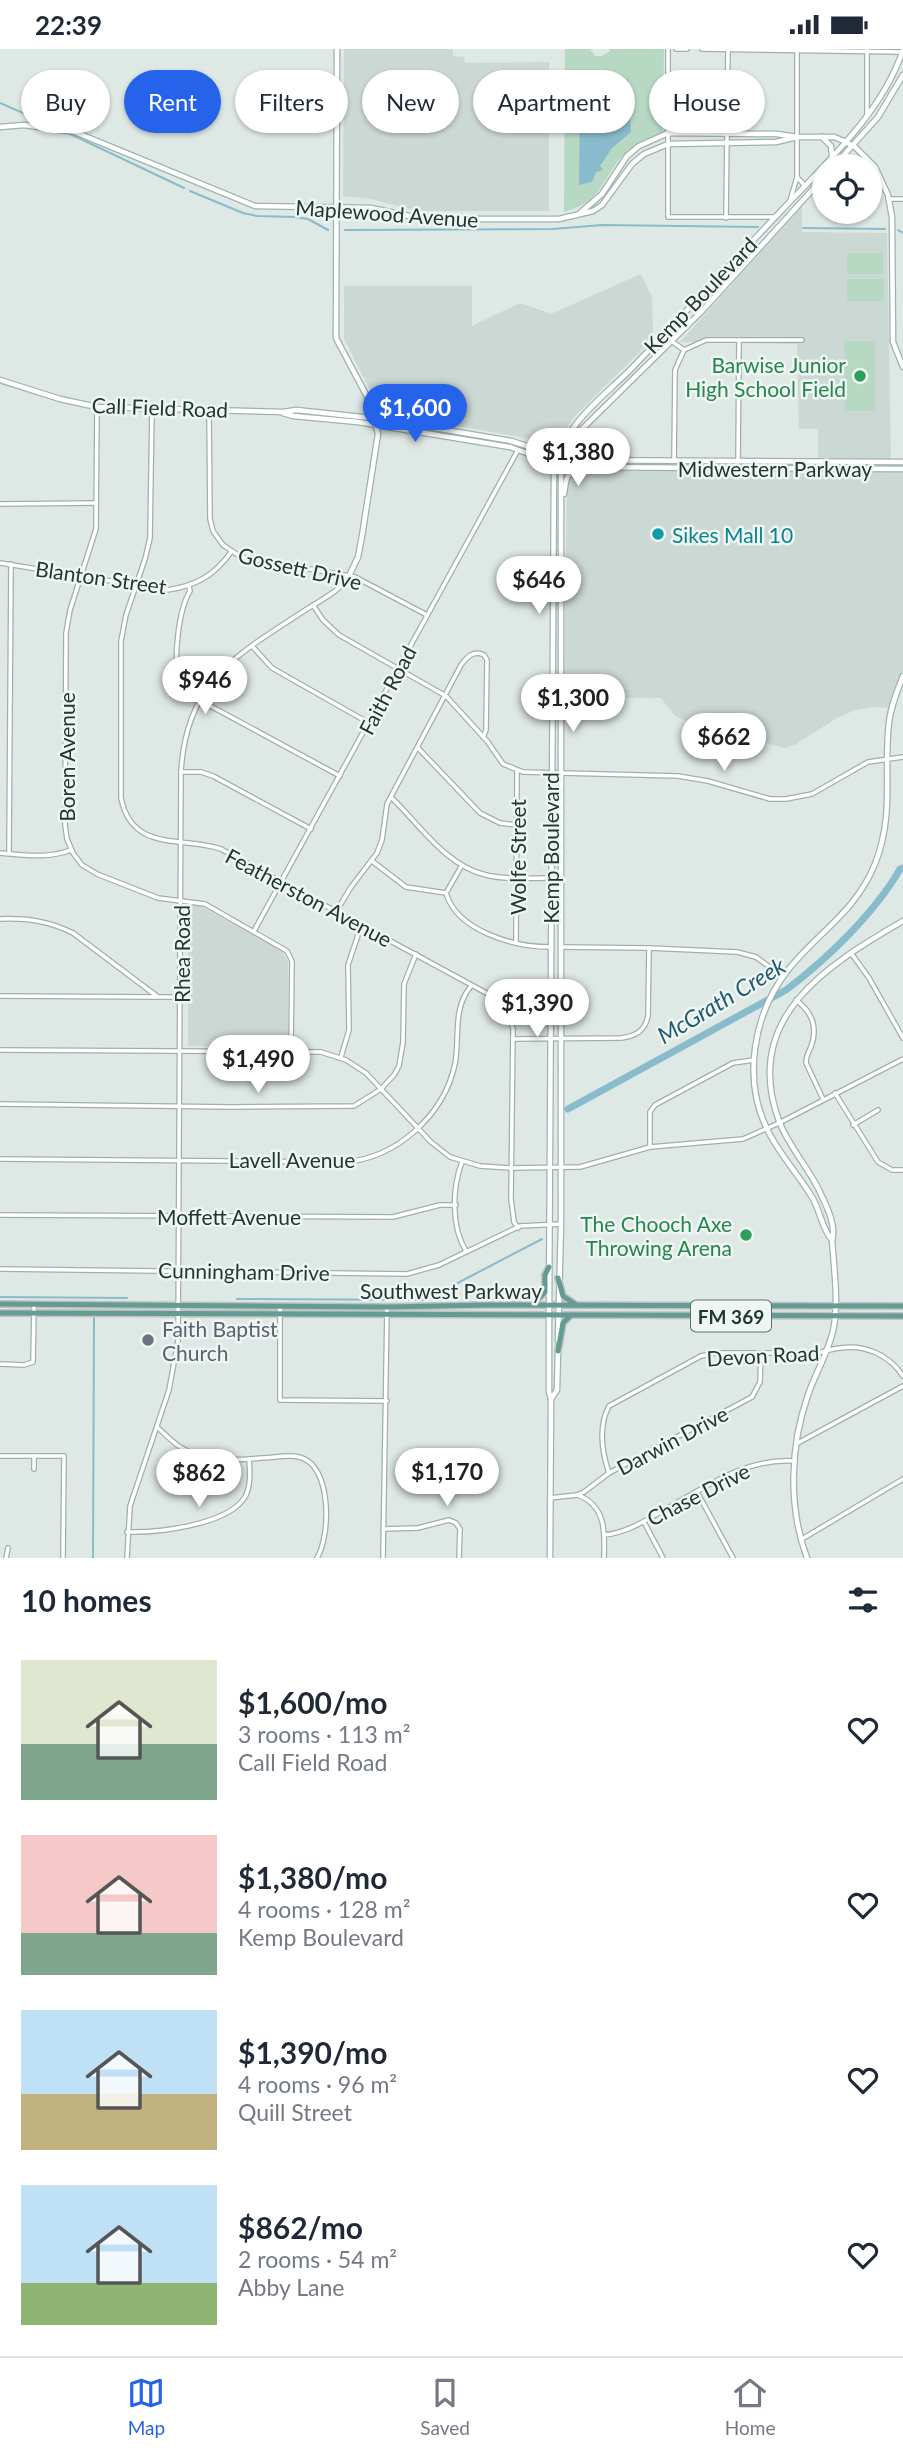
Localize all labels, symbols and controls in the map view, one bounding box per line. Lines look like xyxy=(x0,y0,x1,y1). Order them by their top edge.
text: 22:39 xyxy=(35,9,102,41)
chip: Buy xyxy=(21,70,110,133)
chip: Rent xyxy=(124,70,221,133)
chip: Filters xyxy=(235,70,348,133)
chip: New xyxy=(362,70,459,133)
chip: Apartment xyxy=(473,70,635,133)
chip: House xyxy=(649,70,765,133)
map controls xyxy=(812,154,882,224)
button: locate xyxy=(812,154,882,224)
street label: Maplewood Avenue xyxy=(295,194,479,232)
street label: Kemp Boulevard xyxy=(638,232,762,358)
place label: Barwise Junior High School Field xyxy=(685,352,846,401)
marker: Barwise Junior High School Field xyxy=(852,368,868,384)
pin: $1,600 xyxy=(358,385,472,444)
street label: Call Field Road xyxy=(91,392,229,422)
text: $1,600 xyxy=(379,393,451,421)
pin: $1,380 xyxy=(521,429,635,488)
text: $1,380 xyxy=(542,437,614,465)
street label: Midwestern Parkway xyxy=(678,456,872,481)
place label: Sikes Mall 10 xyxy=(672,522,793,547)
marker: Sikes Mall 10 xyxy=(650,526,666,542)
street label: Gossett Drive xyxy=(236,542,364,594)
street label: Blanton Street xyxy=(34,555,169,599)
pin: $646 xyxy=(498,557,580,616)
text: $646 xyxy=(512,565,566,593)
street label: Faith Road xyxy=(353,641,421,739)
pin: $946 xyxy=(164,657,246,716)
text: $946 xyxy=(178,665,232,693)
pin: $1,300 xyxy=(516,675,630,734)
text: $1,300 xyxy=(537,683,609,711)
street label: Boren Avenue xyxy=(54,692,79,822)
pin: $662 xyxy=(683,713,765,773)
text: $662 xyxy=(697,722,751,750)
street label: Kemp Boulevard xyxy=(538,772,563,924)
street label: Wolfe Street xyxy=(505,798,530,915)
street label: Featherston Avenue xyxy=(222,843,396,951)
street label: Rhea Road xyxy=(169,905,194,1003)
water label: McGrath Creek xyxy=(652,950,791,1049)
pin: $1,390 xyxy=(480,979,594,1039)
text: $1,390 xyxy=(501,988,573,1016)
pin: $1,490 xyxy=(201,1035,315,1095)
text: $1,490 xyxy=(222,1044,294,1072)
street label: Lavell Avenue xyxy=(229,1147,355,1172)
street label: Moffett Avenue xyxy=(157,1204,301,1229)
place label: The Chooch Axe Throwing Arena xyxy=(580,1211,732,1260)
marker: The Chooch Axe Throwing Arena xyxy=(738,1227,754,1243)
street label: Cunningham Drive xyxy=(158,1257,330,1285)
street label: Southwest Parkway xyxy=(360,1278,542,1303)
road number: FM 369 xyxy=(691,1301,771,1331)
place label: Faith Baptist Church xyxy=(162,1316,278,1365)
marker: Faith Baptist Church xyxy=(140,1332,156,1348)
street label: Devon Road xyxy=(706,1340,820,1370)
street label: Darwin Drive xyxy=(612,1400,732,1480)
pin: $862 xyxy=(158,1449,240,1509)
pin: $1,170 xyxy=(390,1449,504,1508)
text: $1,170 xyxy=(411,1457,483,1485)
street label: Chase Drive xyxy=(643,1457,753,1531)
text: $862 xyxy=(172,1458,226,1486)
icon: filters xyxy=(844,1581,882,1619)
text: 10 homes xyxy=(21,1582,152,1618)
text: $1,600/mo xyxy=(238,1684,387,1720)
icon: home xyxy=(77,1688,161,1772)
icon: heart xyxy=(844,1711,882,1749)
text: 3 rooms · 113 m² xyxy=(238,1720,410,1748)
text: Call Field Road xyxy=(238,1748,387,1776)
text: $1,380/mo xyxy=(238,1859,387,1895)
icon: home xyxy=(77,1863,161,1947)
icon: heart xyxy=(844,1886,882,1924)
text: 4 rooms · 128 m² xyxy=(238,1895,410,1923)
text: Kemp Boulevard xyxy=(238,1923,404,1951)
text: $1,390/mo xyxy=(238,2034,387,2070)
icon: home xyxy=(77,2038,161,2122)
icon: heart xyxy=(844,2061,882,2099)
text: 4 rooms · 96 m² xyxy=(238,2070,397,2098)
text: Quill Street xyxy=(238,2098,352,2126)
text: $862/mo xyxy=(238,2209,363,2245)
icon: home xyxy=(77,2213,161,2297)
icon: heart xyxy=(844,2236,882,2274)
text: 2 rooms · 54 m² xyxy=(238,2245,397,2273)
text: Abby Lane xyxy=(238,2273,344,2301)
tab: Map xyxy=(127,2374,165,2439)
tab: Saved xyxy=(420,2374,470,2439)
tab: Home xyxy=(725,2374,776,2439)

